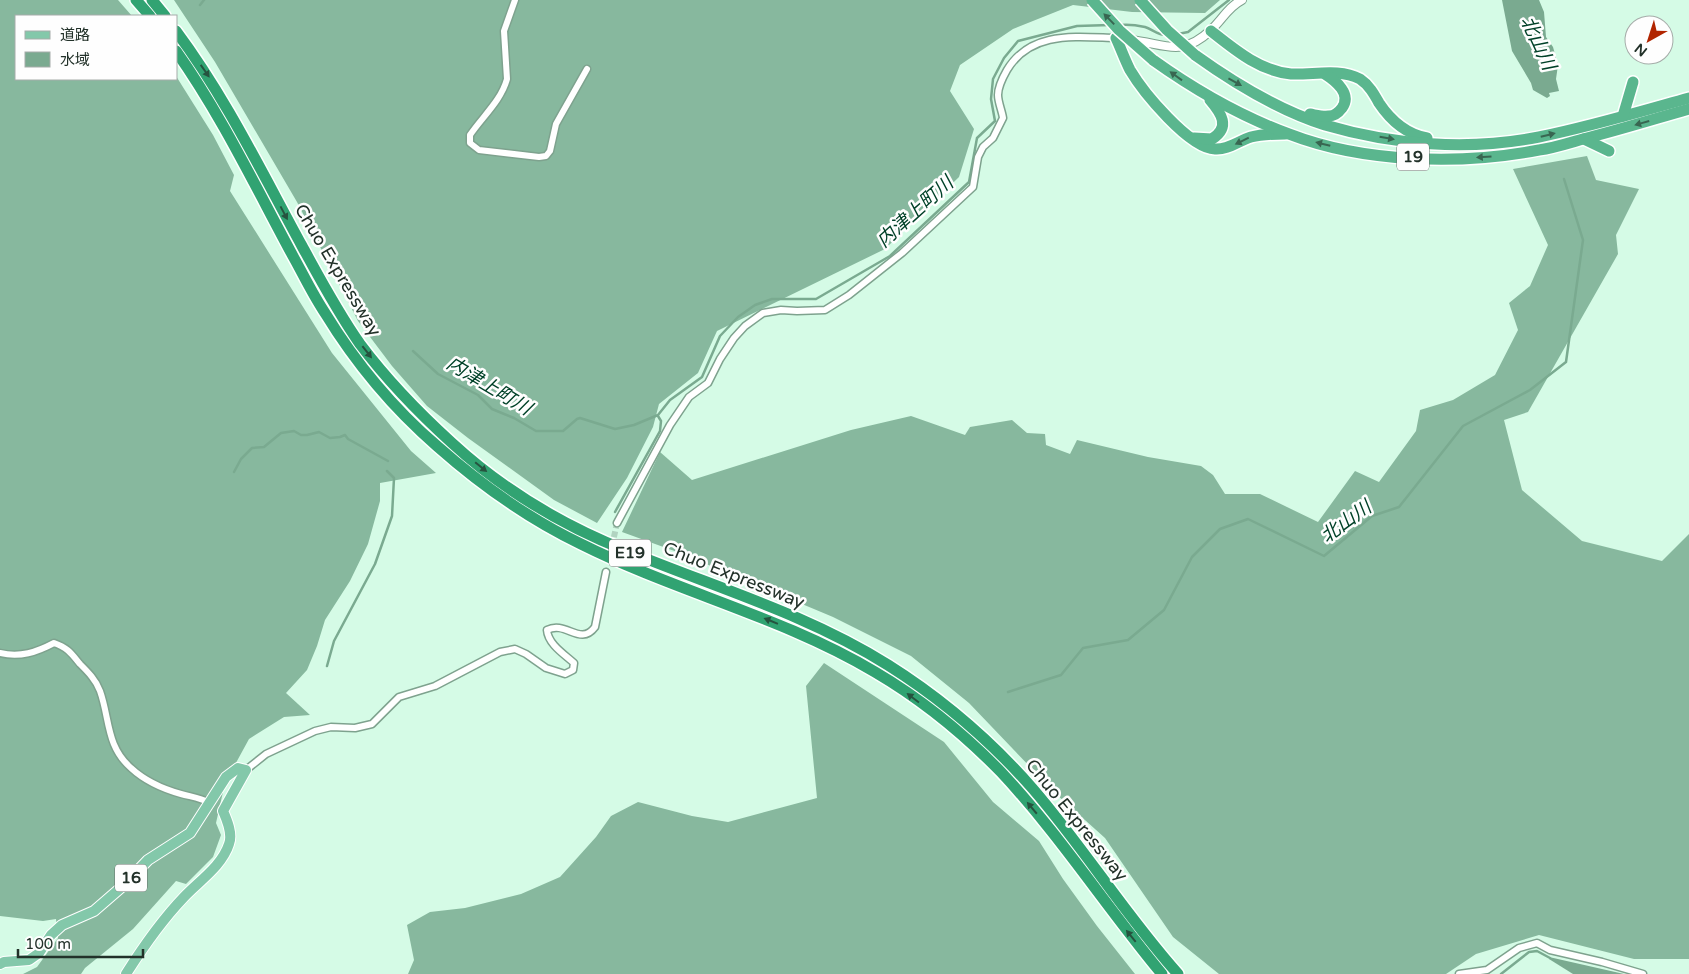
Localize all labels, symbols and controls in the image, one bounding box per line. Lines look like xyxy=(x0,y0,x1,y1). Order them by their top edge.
one-way arrow xyxy=(1103,13,1115,25)
water label: 北山川 xyxy=(1516,13,1561,75)
legend xyxy=(15,15,178,80)
north arrow xyxy=(1624,15,1674,65)
text: 道路 xyxy=(60,26,90,44)
text: N xyxy=(1631,40,1651,60)
text: 水域 xyxy=(60,51,90,69)
one-way arrow xyxy=(200,64,210,78)
one-way arrow xyxy=(1169,71,1183,81)
one-way arrow xyxy=(1229,78,1242,87)
one-way arrow xyxy=(1635,119,1650,127)
one-way arrow xyxy=(1541,131,1556,139)
one-way arrow xyxy=(1379,135,1395,143)
one-way arrow xyxy=(1235,137,1249,145)
one-way arrow xyxy=(1315,140,1330,148)
road number: 19 xyxy=(1397,144,1429,170)
one-way arrow xyxy=(1476,153,1492,161)
water label: 内津上町川 xyxy=(872,171,959,252)
street label: Chuo Expressway xyxy=(290,200,386,340)
one-way arrow xyxy=(279,206,288,219)
one-way arrow xyxy=(362,345,372,359)
water label: 内津上町川 xyxy=(443,352,537,421)
one-way arrow xyxy=(474,462,487,473)
water label: 北山川 xyxy=(1316,495,1377,548)
street label: Chuo Expressway xyxy=(660,537,808,613)
road number: E19 xyxy=(609,540,651,566)
one-way arrow xyxy=(764,616,778,624)
one-way arrow xyxy=(907,692,920,703)
street label: Chuo Expressway xyxy=(1021,755,1133,886)
one-way arrow xyxy=(1027,802,1038,814)
road number: 16 xyxy=(115,864,147,891)
scale bar xyxy=(18,926,142,958)
one-way arrow xyxy=(1126,930,1137,943)
text: 100 m xyxy=(25,935,71,953)

